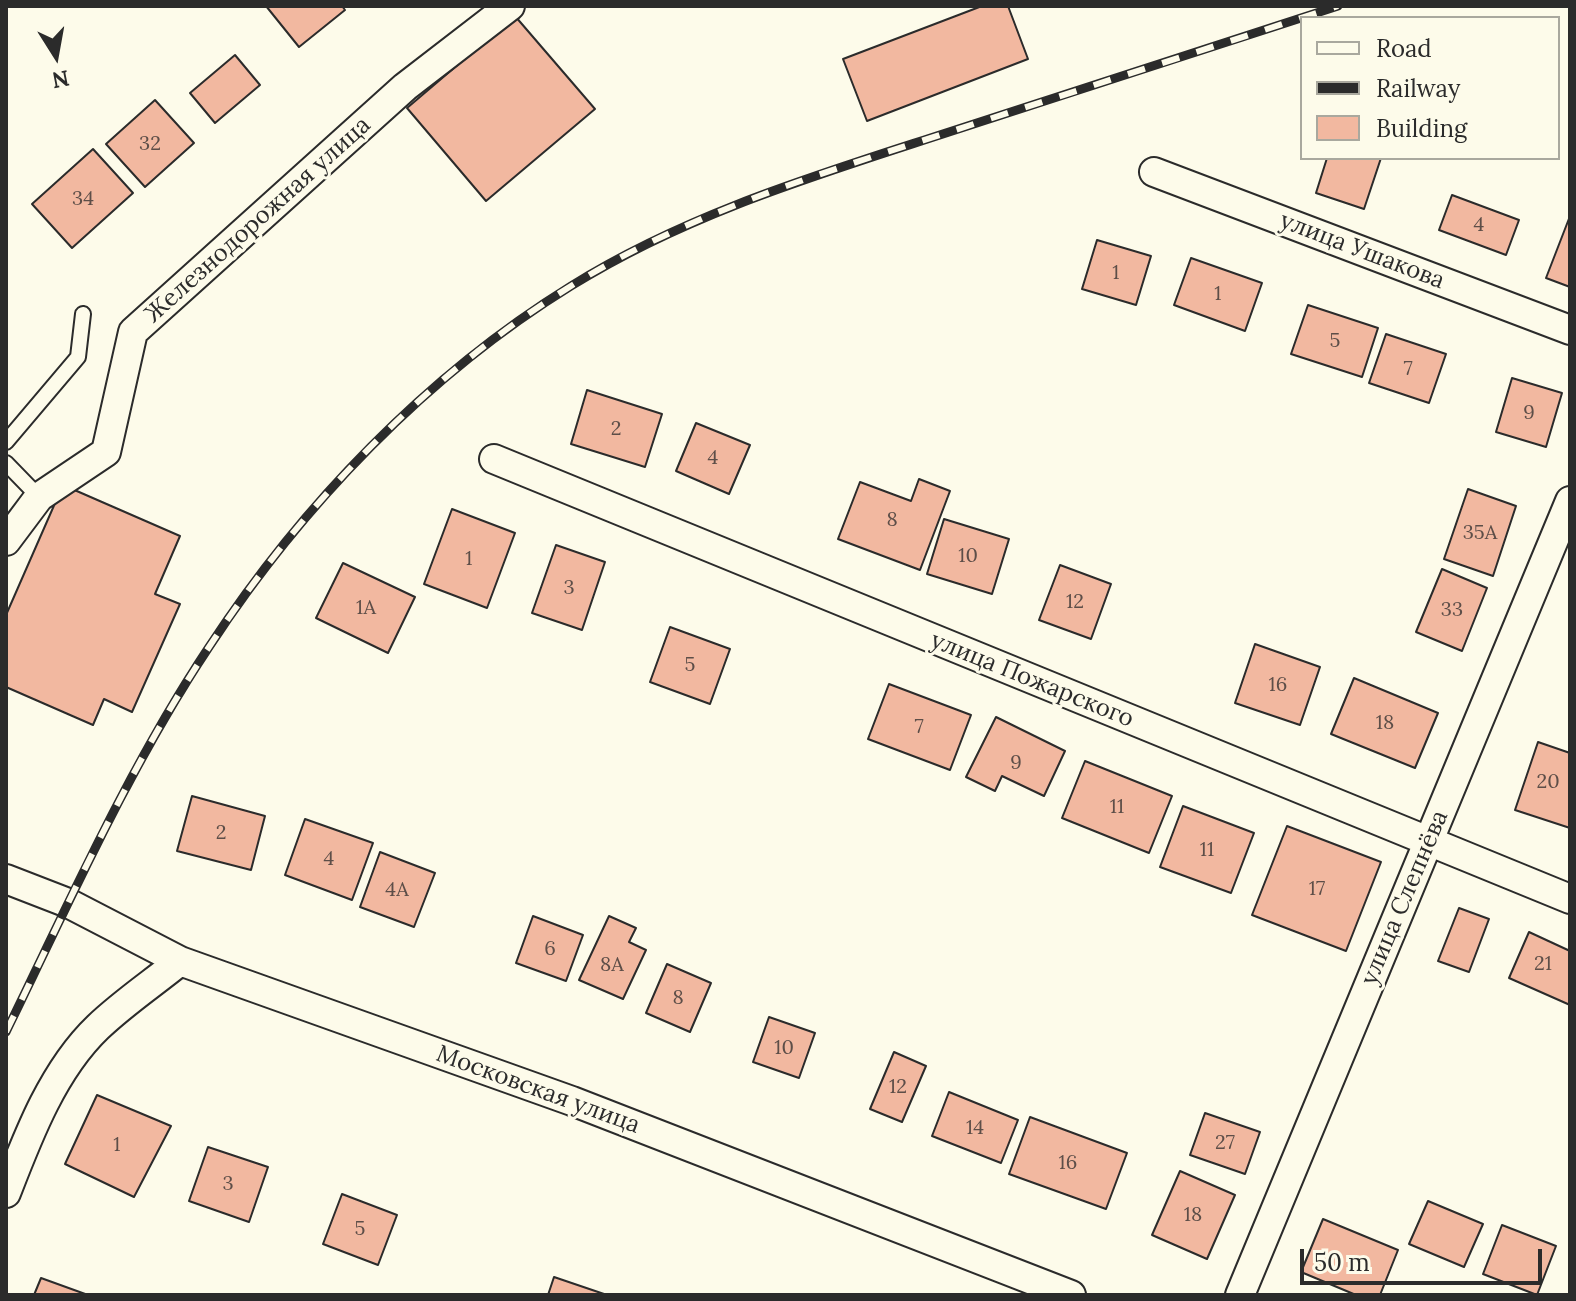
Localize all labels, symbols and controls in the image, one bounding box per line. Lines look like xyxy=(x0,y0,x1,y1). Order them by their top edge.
north arrow xyxy=(16,16,96,96)
legend xyxy=(1300,16,1560,160)
text: Road xyxy=(1376,33,1432,64)
text: N xyxy=(50,64,72,95)
text: Railway xyxy=(1376,73,1460,104)
street label: Железнодорожная улица xyxy=(139,111,377,329)
text: Building xyxy=(1376,113,1467,144)
house number: 32 xyxy=(139,132,161,156)
house number: 34 xyxy=(72,187,94,211)
street label: улица Ушакова xyxy=(1276,206,1448,296)
house number: 4 xyxy=(1474,213,1484,237)
house number: 1 xyxy=(1112,261,1120,285)
house number: 1 xyxy=(1214,282,1222,306)
house number: 5 xyxy=(1330,329,1340,353)
house number: 7 xyxy=(1403,357,1413,381)
house number: 9 xyxy=(1523,401,1535,425)
house number: 2 xyxy=(611,417,621,441)
house number: 4 xyxy=(708,446,718,470)
house number: 8 xyxy=(886,508,898,532)
house number: 35А xyxy=(1463,521,1497,545)
house number: 10 xyxy=(958,544,978,568)
house number: 1 xyxy=(465,547,473,571)
house number: 3 xyxy=(563,576,575,600)
house number: 12 xyxy=(1066,590,1084,614)
house number: 1А xyxy=(356,596,376,620)
house number: 33 xyxy=(1441,598,1463,622)
street label: улица Пожарского xyxy=(926,626,1138,734)
house number: 5 xyxy=(685,653,695,677)
house number: 16 xyxy=(1269,673,1287,697)
house number: 18 xyxy=(1376,711,1394,735)
house number: 7 xyxy=(914,715,924,739)
house number: 9 xyxy=(1010,751,1022,775)
house number: 20 xyxy=(1536,770,1560,794)
house number: 11 xyxy=(1110,795,1124,819)
street label: улица Слепнёва xyxy=(1355,806,1455,990)
house number: 2 xyxy=(216,821,226,845)
house number: 11 xyxy=(1200,838,1214,862)
house number: 4 xyxy=(324,847,334,871)
house number: 17 xyxy=(1309,877,1325,901)
house number: 4А xyxy=(385,878,409,902)
house number: 6 xyxy=(544,937,556,961)
house number: 21 xyxy=(1534,952,1552,976)
house number: 8А xyxy=(600,953,624,977)
house number: 8 xyxy=(672,986,684,1010)
house number: 10 xyxy=(774,1036,794,1060)
street label: Московская улица xyxy=(432,1040,644,1140)
house number: 12 xyxy=(889,1075,907,1099)
house number: 14 xyxy=(966,1116,984,1140)
house number: 27 xyxy=(1215,1131,1235,1155)
house number: 1 xyxy=(113,1133,121,1157)
house number: 16 xyxy=(1059,1151,1077,1175)
house number: 3 xyxy=(222,1172,234,1196)
house number: 18 xyxy=(1184,1203,1202,1227)
house number: 5 xyxy=(355,1217,365,1241)
scale bar xyxy=(1304,1233,1546,1283)
text: 50 m xyxy=(1314,1247,1370,1278)

